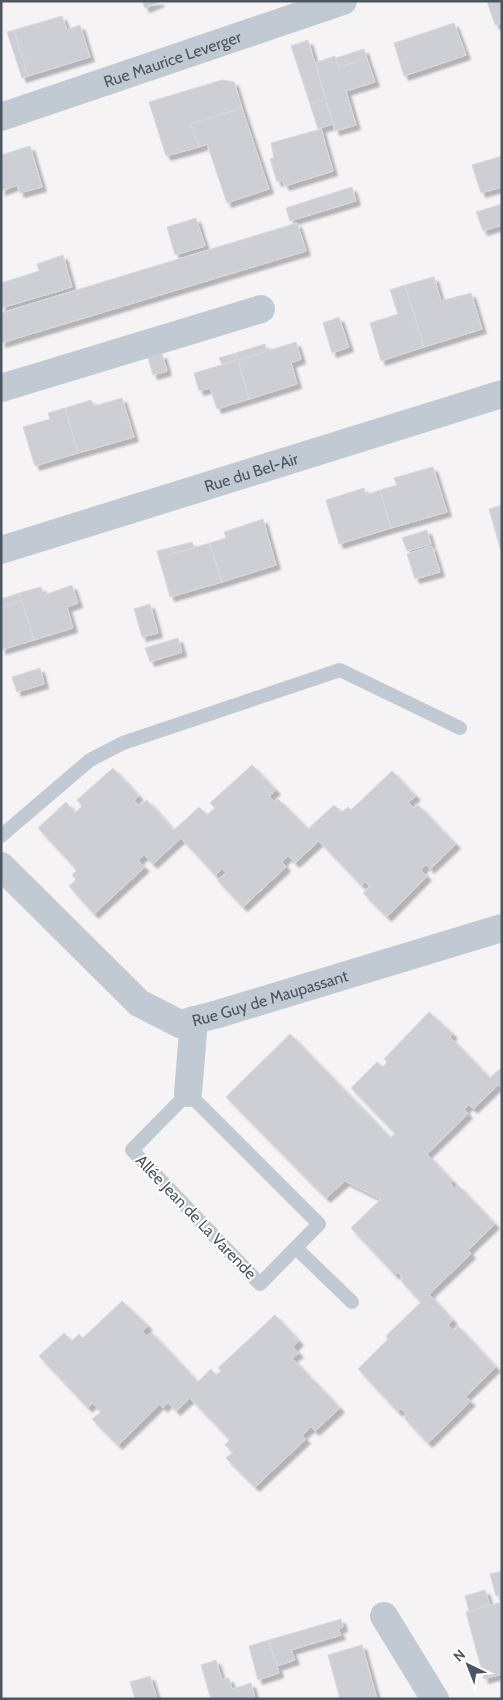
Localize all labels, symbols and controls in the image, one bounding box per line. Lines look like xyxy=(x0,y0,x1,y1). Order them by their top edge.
street label: Rue Maurice Leverger xyxy=(101,26,245,91)
street label: Rue du Bel-Air xyxy=(202,448,301,496)
street label: Rue Guy de Maupassant xyxy=(190,966,351,1030)
street label: Allée Jean de La Varende xyxy=(132,1151,260,1283)
north arrow xyxy=(443,1640,493,1690)
text: N xyxy=(449,1646,469,1665)

